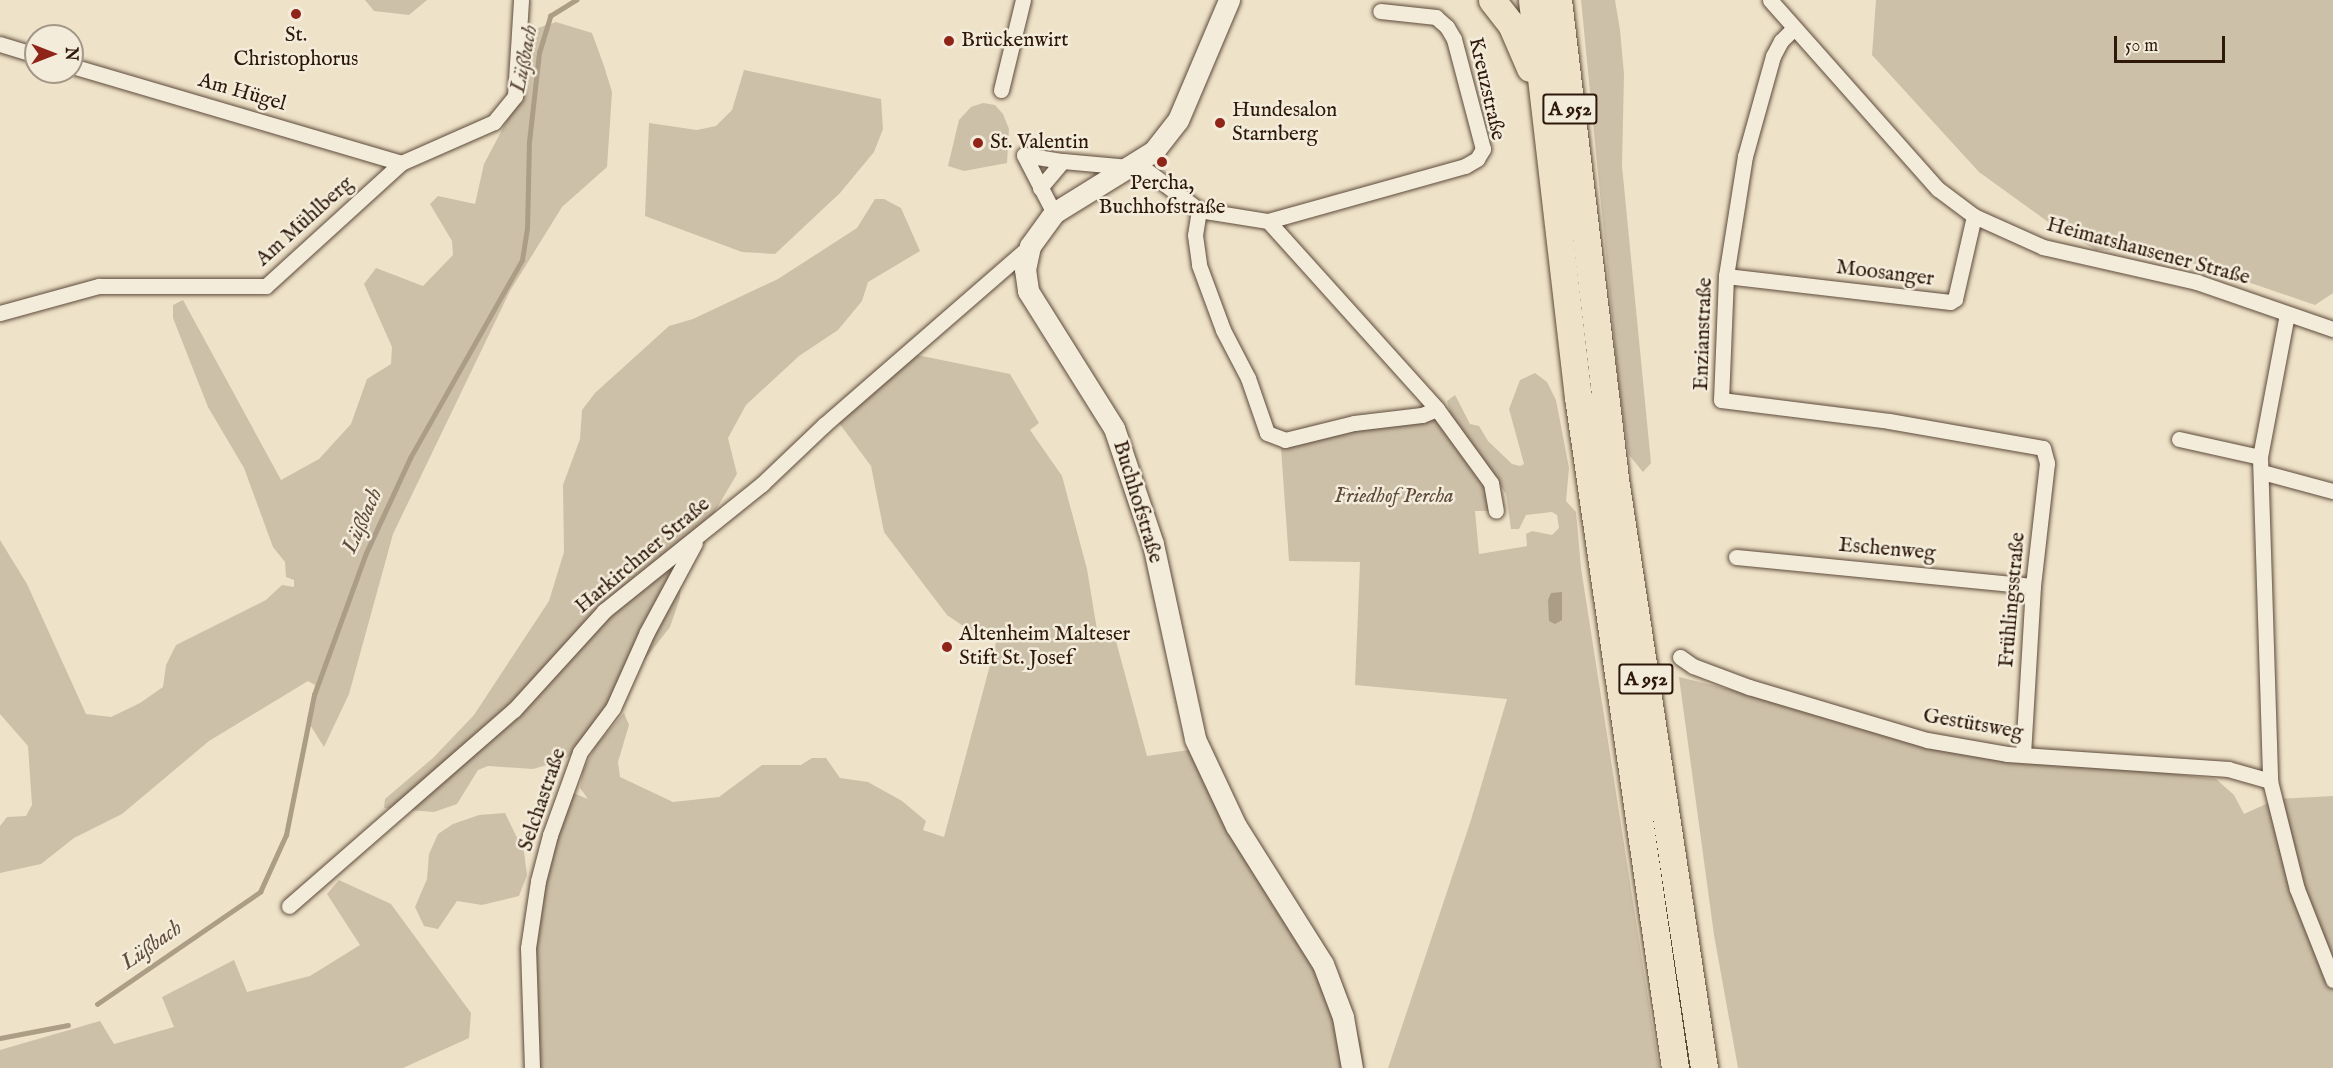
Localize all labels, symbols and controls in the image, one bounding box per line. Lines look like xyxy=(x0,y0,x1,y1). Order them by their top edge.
marker: St. Christophorus xyxy=(289,7,303,21)
place label: St. Christophorus xyxy=(234,23,358,73)
water label: Lüßbach xyxy=(506,23,544,95)
north arrow xyxy=(24,24,84,84)
scale bar xyxy=(2117,24,2228,62)
place label: Brückenwirt xyxy=(961,28,1069,54)
marker: Brückenwirt xyxy=(942,34,956,48)
street label: Kreuzstraße xyxy=(1462,35,1510,143)
text: 50 m xyxy=(2125,35,2158,58)
text: N xyxy=(60,47,80,61)
street label: Am Hügel xyxy=(195,68,289,118)
road number: A 952 xyxy=(1542,92,1598,126)
place label: Hundesalon Starnberg xyxy=(1232,98,1337,148)
marker: Hundesalon Starnberg xyxy=(1213,116,1227,130)
place label: St. Valentin xyxy=(990,130,1089,156)
marker: St. Valentin xyxy=(971,136,985,150)
marker: Percha, Buchhofstraße xyxy=(1155,155,1169,169)
place label: Percha, Buchhofstraße xyxy=(1099,171,1225,221)
street label: Am Mühlberg xyxy=(251,172,359,272)
street label: Heimatshausener Straße xyxy=(2044,213,2252,291)
street label: Moosanger xyxy=(1835,255,1935,293)
street label: Enzianstraße xyxy=(1689,277,1719,391)
street label: Buchhofstraße xyxy=(1106,438,1168,566)
water label: Lüßbach xyxy=(337,484,389,558)
park label: Friedhof Percha xyxy=(1334,484,1454,510)
street label: Harkirchner Straße xyxy=(571,492,715,620)
street label: Frühlingsstraße xyxy=(1995,531,2031,669)
street label: Eschenweg xyxy=(1837,533,1937,567)
place label: Altenheim Malteser Stift St. Josef xyxy=(959,622,1130,672)
marker: Altenheim Malteser Stift St. Josef xyxy=(940,640,954,654)
road number: A 952 xyxy=(1618,662,1674,696)
street label: Gestütsweg xyxy=(1921,704,2025,746)
street label: Selchastraße xyxy=(514,745,572,855)
water label: Lüßbach xyxy=(116,916,188,976)

